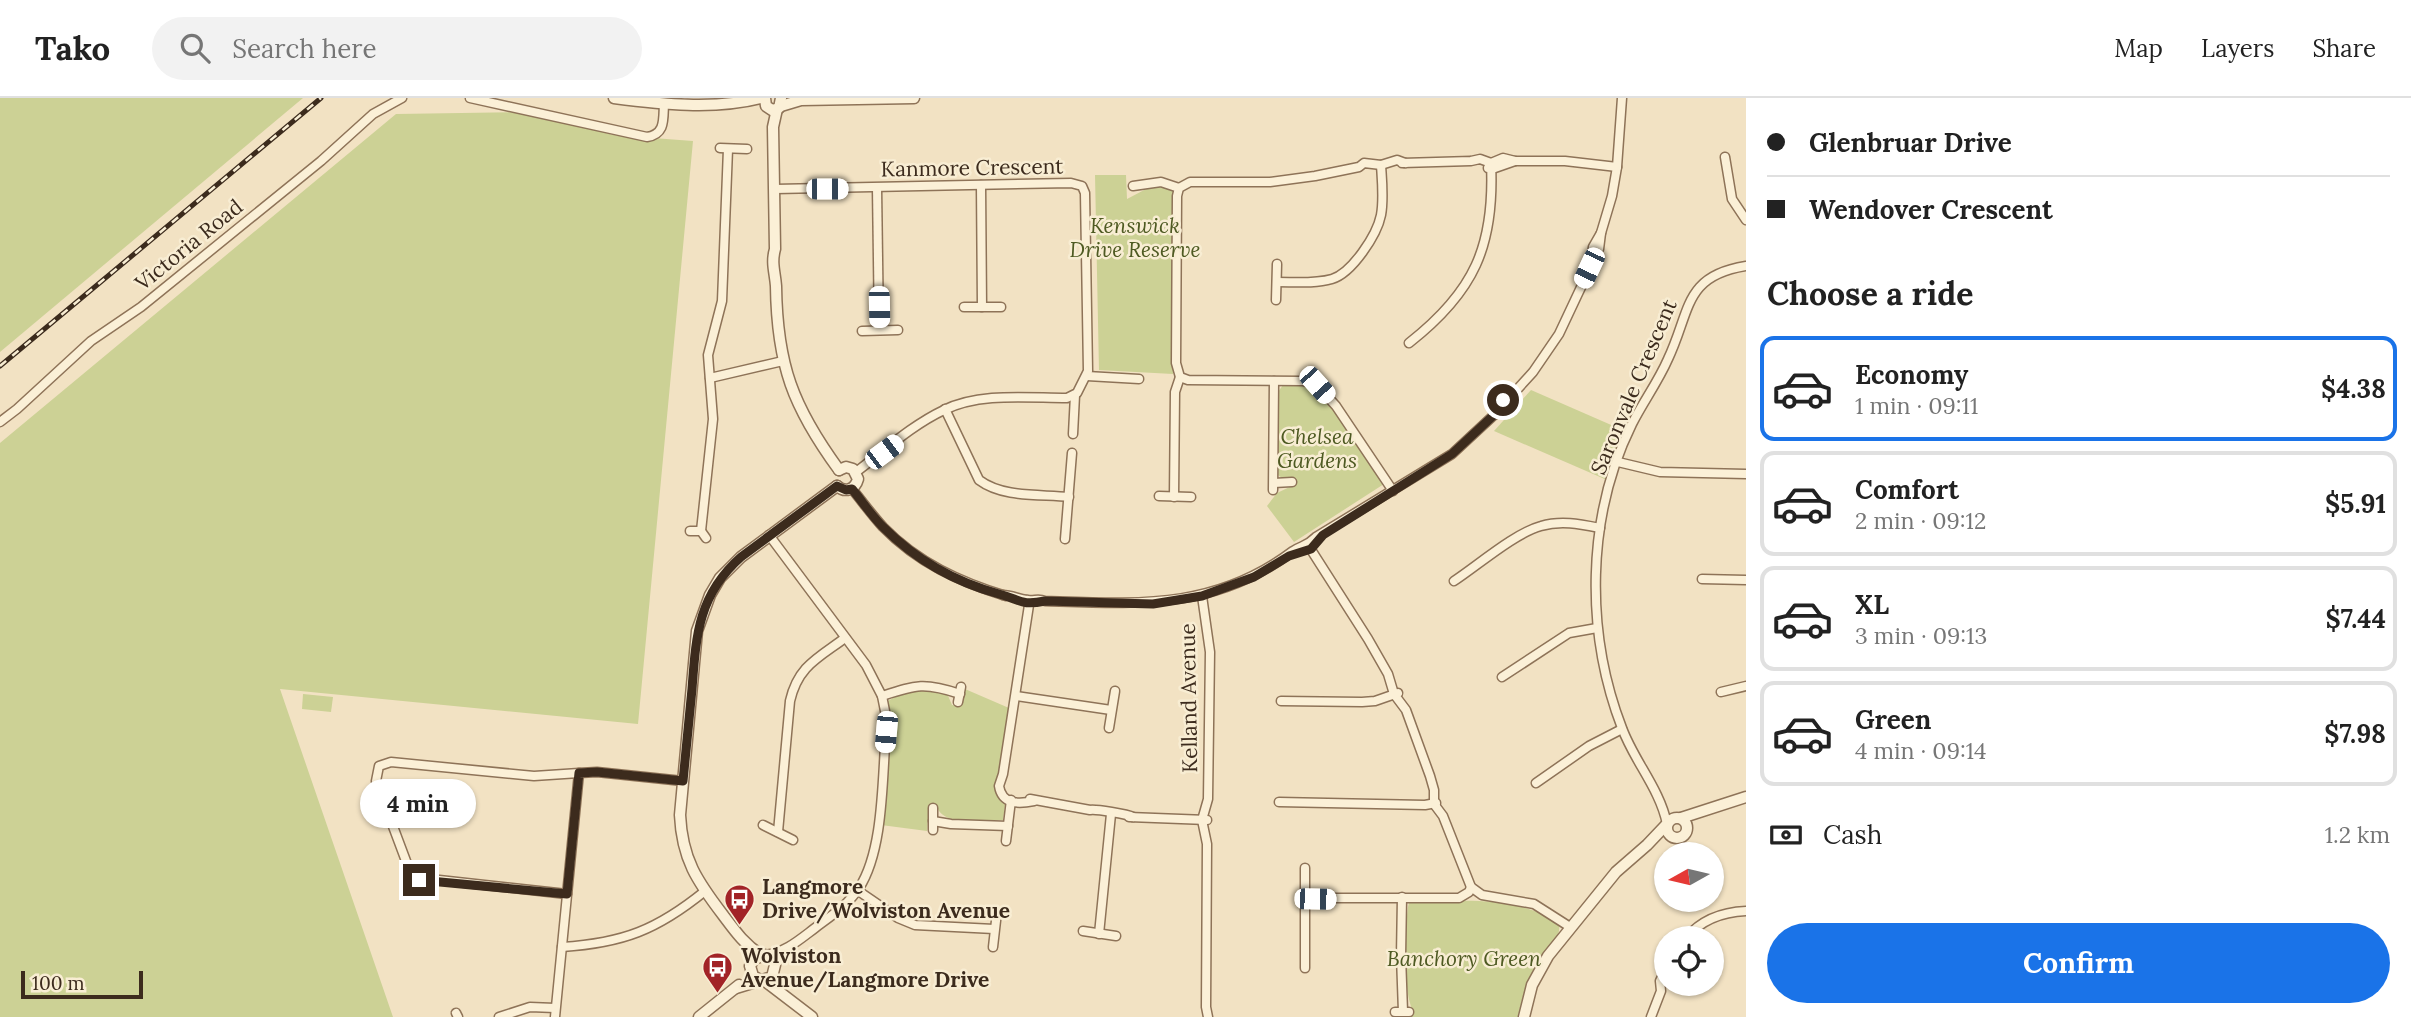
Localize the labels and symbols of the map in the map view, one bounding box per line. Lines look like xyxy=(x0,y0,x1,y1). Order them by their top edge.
street label: Kanmore Crescent xyxy=(880,152,1064,183)
car xyxy=(807,179,849,200)
street label: Victoria Road xyxy=(129,193,248,297)
park label: Kenswick Drive Reserve xyxy=(1069,212,1201,263)
car xyxy=(1571,245,1608,291)
car xyxy=(869,286,890,328)
street label: Saronvale Crescent xyxy=(1584,294,1683,479)
car xyxy=(1296,362,1339,408)
route start xyxy=(1487,384,1519,416)
park label: Chelsea Gardens xyxy=(1277,423,1357,474)
car xyxy=(861,431,908,473)
street label: Kelland Avenue xyxy=(1174,623,1203,773)
car xyxy=(874,710,899,754)
callout: 4 min xyxy=(361,778,477,828)
north arrow xyxy=(1654,842,1724,912)
route end xyxy=(403,864,435,896)
place label: Langmore Drive/Wolviston Avenue xyxy=(762,873,1010,924)
bus stop icon: Langmore Drive/Wolviston Avenue xyxy=(722,882,756,926)
car xyxy=(1294,888,1337,910)
place label: Wolviston Avenue/Langmore Drive xyxy=(741,942,989,993)
park label: Banchory Green xyxy=(1387,945,1541,972)
bus stop icon: Wolviston Avenue/Langmore Drive xyxy=(701,951,735,995)
scale bar xyxy=(21,968,144,1000)

